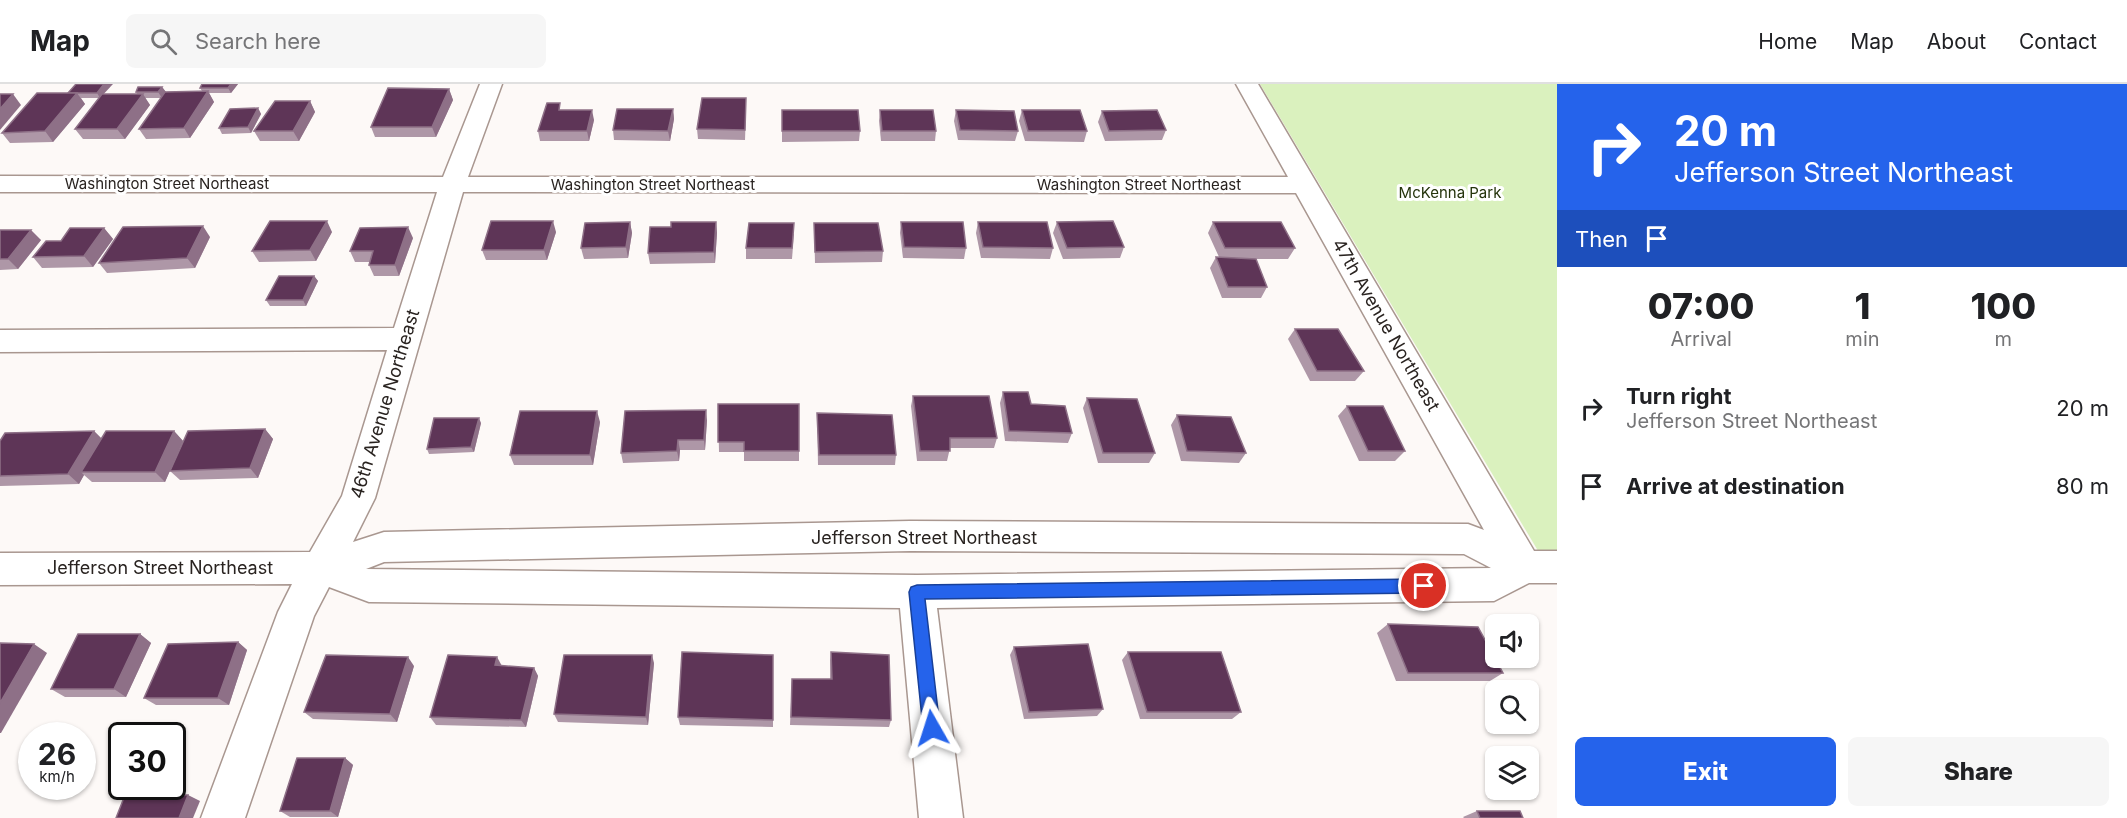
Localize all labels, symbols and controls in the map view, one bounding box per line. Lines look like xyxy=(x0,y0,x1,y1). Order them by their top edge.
search box xyxy=(126,14,546,68)
text: Map xyxy=(30,24,90,58)
icon: search xyxy=(147,25,180,58)
text: Search here xyxy=(195,28,321,54)
text: Home xyxy=(1758,29,1817,54)
text: Map xyxy=(1850,29,1894,54)
text: About xyxy=(1927,29,1986,54)
text: Contact xyxy=(2019,29,2097,54)
text: 20 m xyxy=(1674,105,1777,156)
icon: right xyxy=(1575,108,1653,186)
text: Jefferson Street Northeast xyxy=(1674,156,2013,189)
street label: Washington Street Northeast xyxy=(65,174,269,193)
street label: Washington Street Northeast xyxy=(551,175,755,194)
street label: Washington Street Northeast xyxy=(1037,175,1241,194)
park label: McKenna Park xyxy=(1399,183,1502,202)
icon: arrive xyxy=(1640,222,1673,255)
text: Then xyxy=(1575,226,1628,252)
street label: 47th Avenue Northeast xyxy=(1328,235,1445,415)
text: 07:00 xyxy=(1648,284,1755,328)
text: 1 xyxy=(1855,284,1870,328)
text: 100 xyxy=(1970,284,2036,328)
street label: 46th Avenue Northeast xyxy=(346,307,423,501)
text: Arrival xyxy=(1670,327,1732,351)
text: min xyxy=(1845,327,1880,351)
text: m xyxy=(1994,327,2012,351)
text: Turn right xyxy=(1626,383,1732,409)
icon: right xyxy=(1575,392,1608,425)
text: 20 m xyxy=(2056,395,2109,421)
text: Jefferson Street Northeast xyxy=(1626,409,1877,433)
icon: arrive xyxy=(1575,470,1608,503)
text: Arrive at destination xyxy=(1626,473,1845,499)
text: 80 m xyxy=(2056,473,2109,499)
street label: Jefferson Street Northeast xyxy=(811,527,1037,548)
street label: Jefferson Street Northeast xyxy=(47,557,273,578)
pin xyxy=(1398,560,1449,611)
icon: arrive xyxy=(1407,569,1440,602)
map controls xyxy=(1485,614,1539,800)
button: sound xyxy=(1485,614,1539,668)
button: search xyxy=(1485,680,1539,734)
position arrow xyxy=(900,696,964,760)
speed limit sign: 30 xyxy=(108,722,186,800)
text: 26 xyxy=(38,736,76,772)
button: Exit xyxy=(1575,737,1836,806)
button: Share xyxy=(1848,737,2109,806)
button: layers xyxy=(1485,746,1539,800)
text: km/h xyxy=(39,767,75,786)

